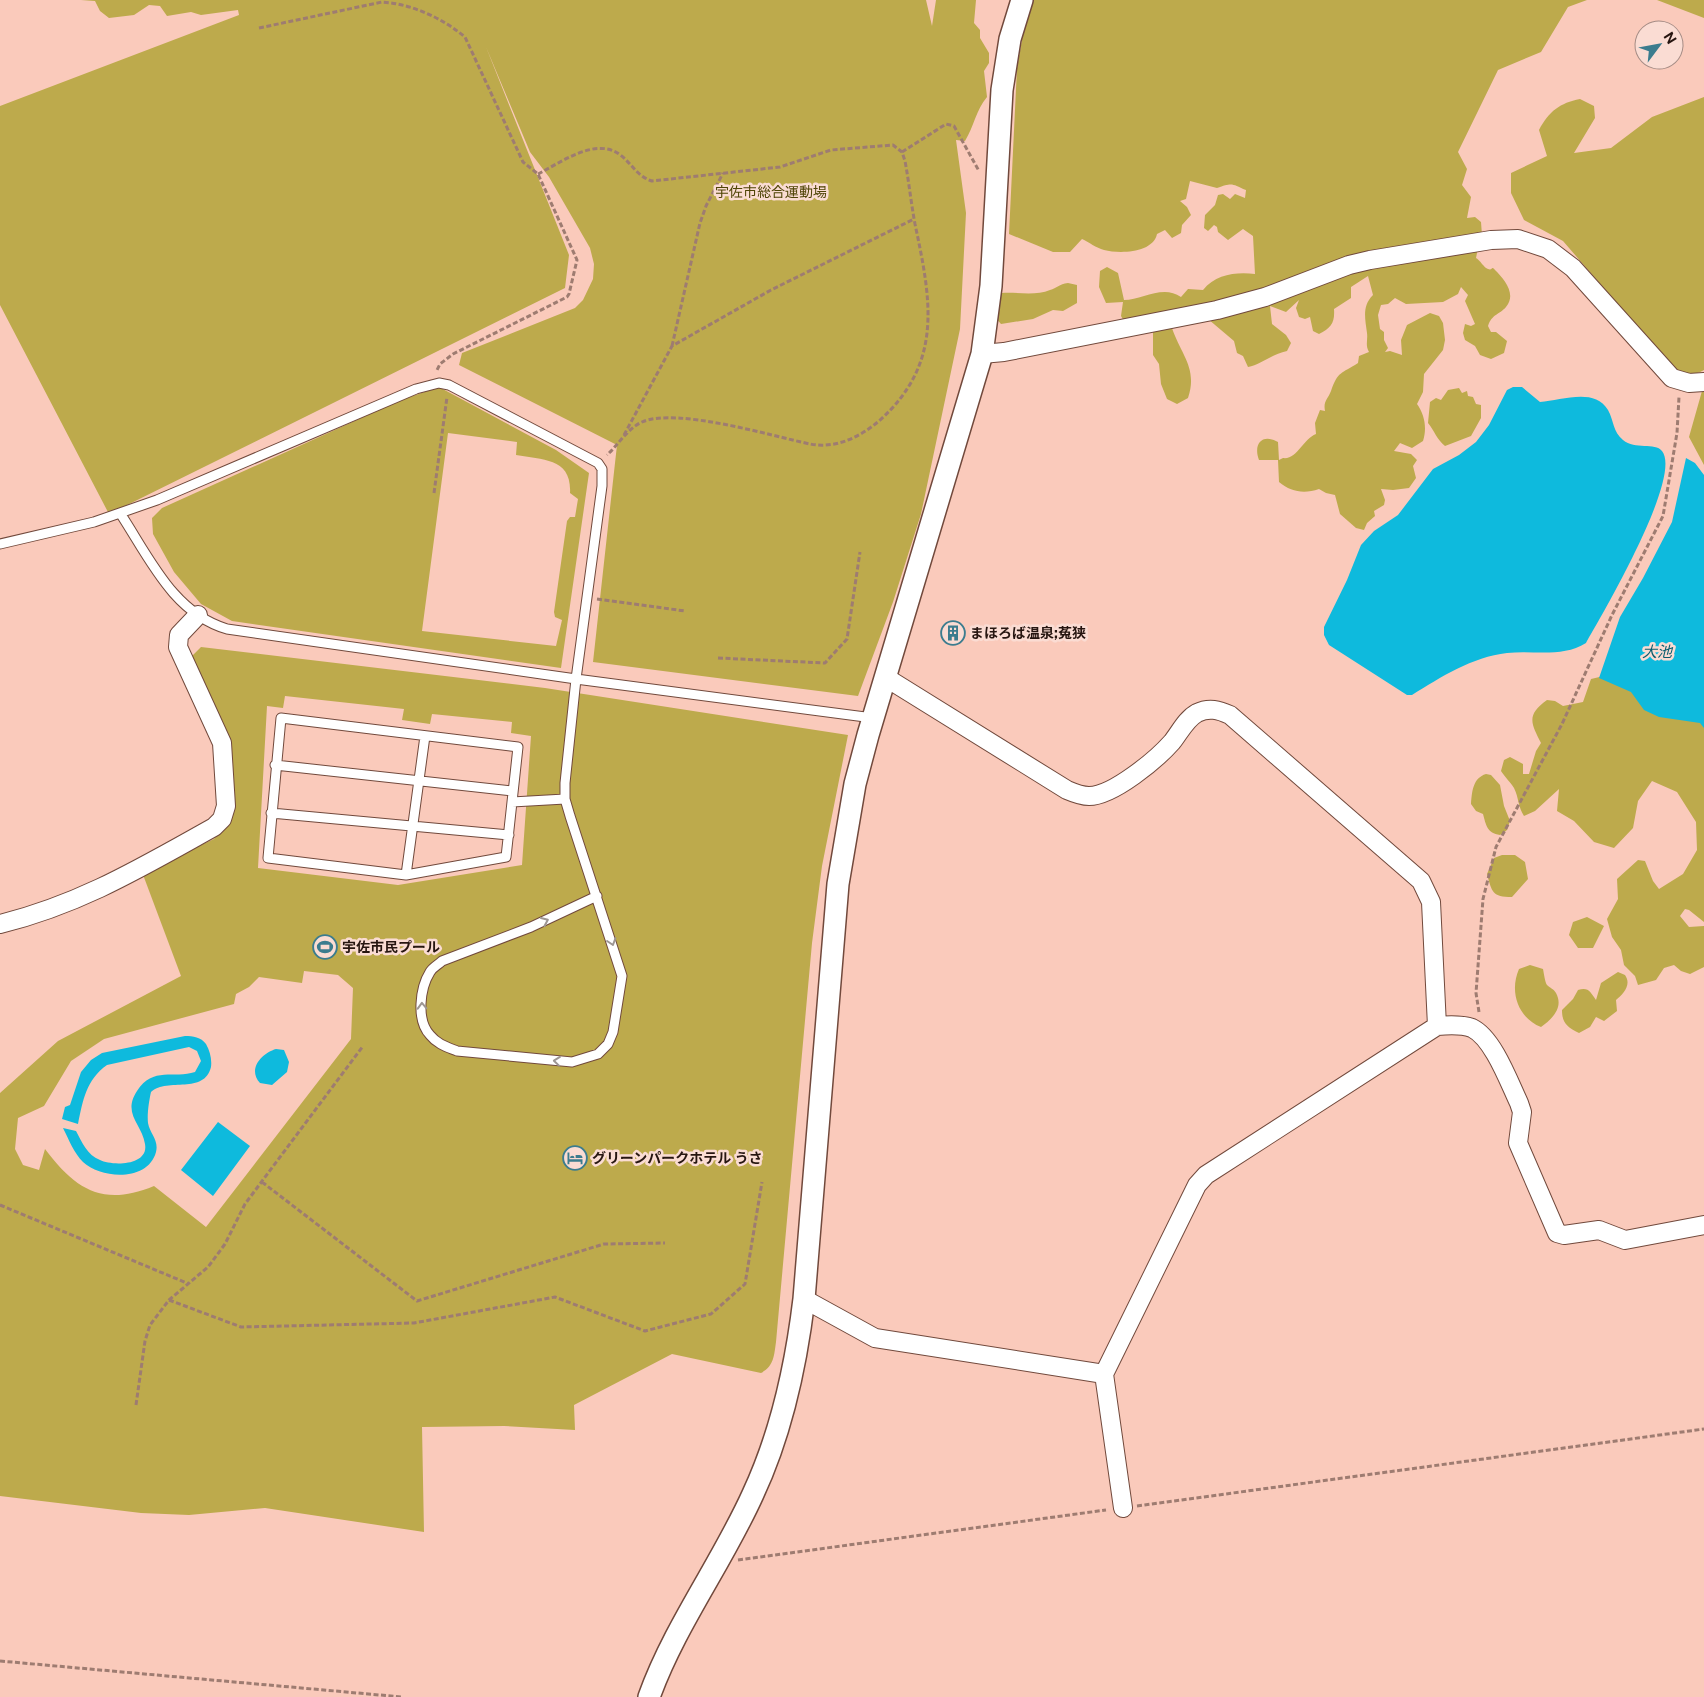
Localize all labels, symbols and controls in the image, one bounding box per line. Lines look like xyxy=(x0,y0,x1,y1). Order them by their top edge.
north arrow xyxy=(1634,20,1684,70)
text: N xyxy=(1660,29,1680,47)
park label: 宇佐市総合運動場 xyxy=(715,184,827,200)
building icon: まほろば温泉;菟狭 xyxy=(940,620,966,646)
place label: まほろば温泉;菟狭 xyxy=(970,625,1086,641)
water label: 大池 xyxy=(1642,643,1674,660)
one-way arrow xyxy=(540,916,549,927)
sports icon: 宇佐市民プール xyxy=(312,934,338,960)
one-way arrow xyxy=(606,937,616,946)
place label: 宇佐市民プール xyxy=(342,939,440,955)
one-way arrow xyxy=(417,1002,427,1010)
one-way arrow xyxy=(552,1056,560,1067)
hotel icon: グリーンパークホテル うさ xyxy=(562,1145,588,1171)
place label: グリーンパークホテル うさ xyxy=(592,1150,762,1166)

